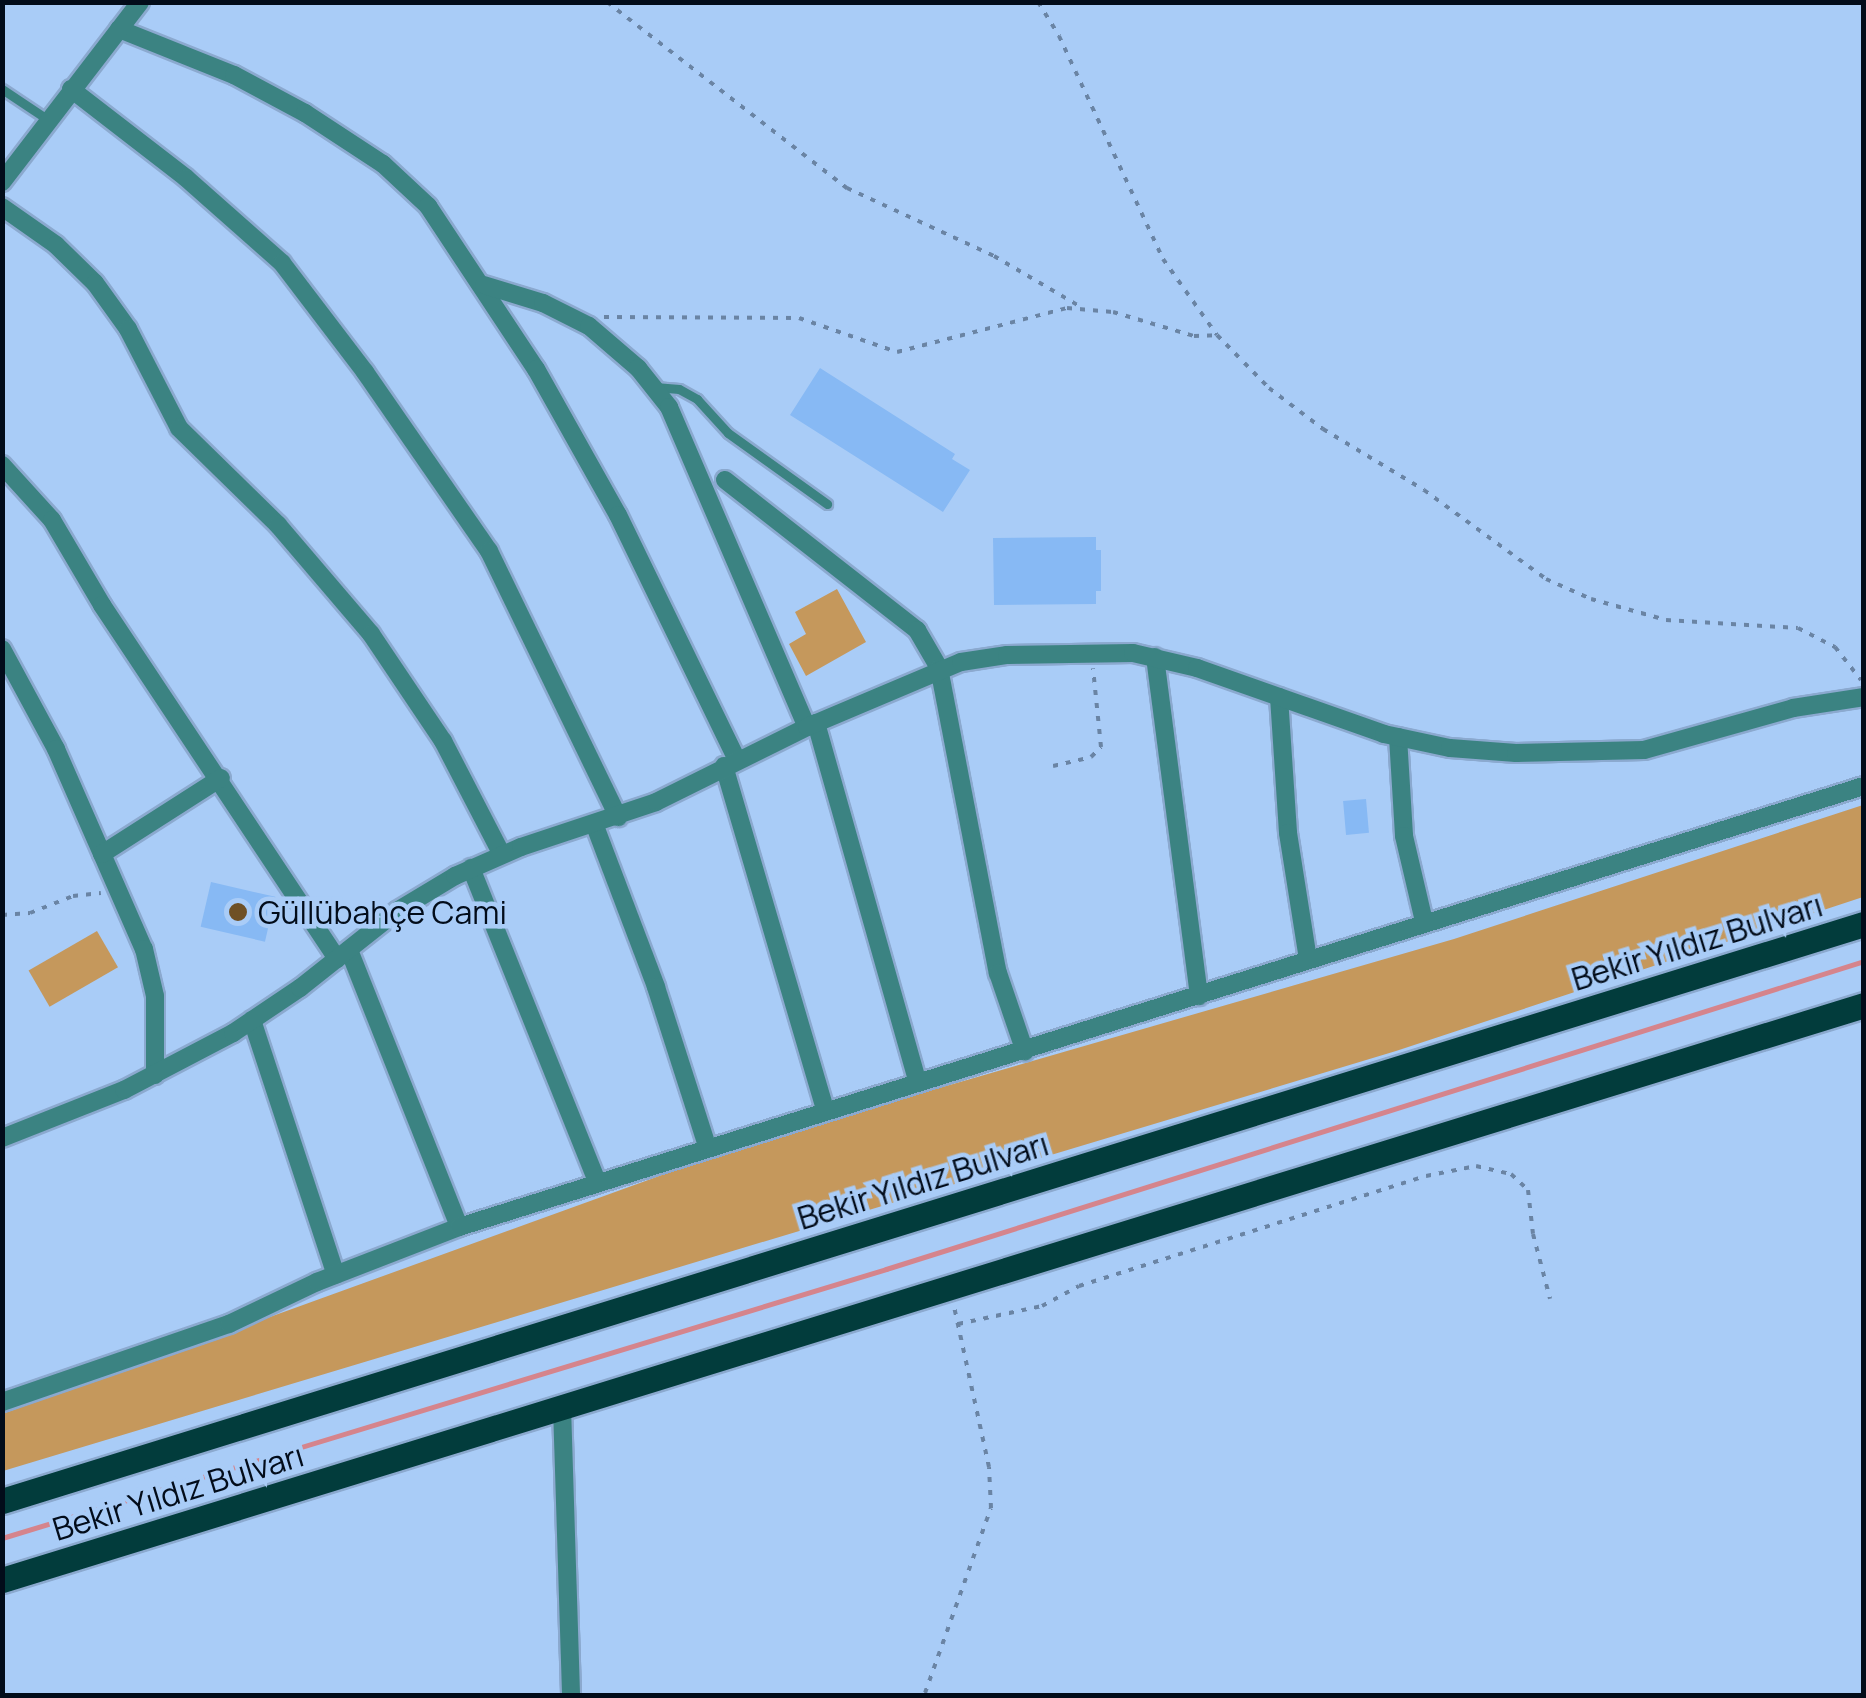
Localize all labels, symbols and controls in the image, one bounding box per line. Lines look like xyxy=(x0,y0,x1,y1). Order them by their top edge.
street label: Bekir Yıldız Bulvarı xyxy=(1567,886,1827,998)
place label: Güllübahçe Cami xyxy=(258,893,507,931)
marker: Güllübahçe Cami xyxy=(227,901,249,923)
street label: Bekir Yıldız Bulvarı xyxy=(793,1125,1053,1237)
street label: Bekir Yıldız Bulvarı xyxy=(48,1436,308,1548)

